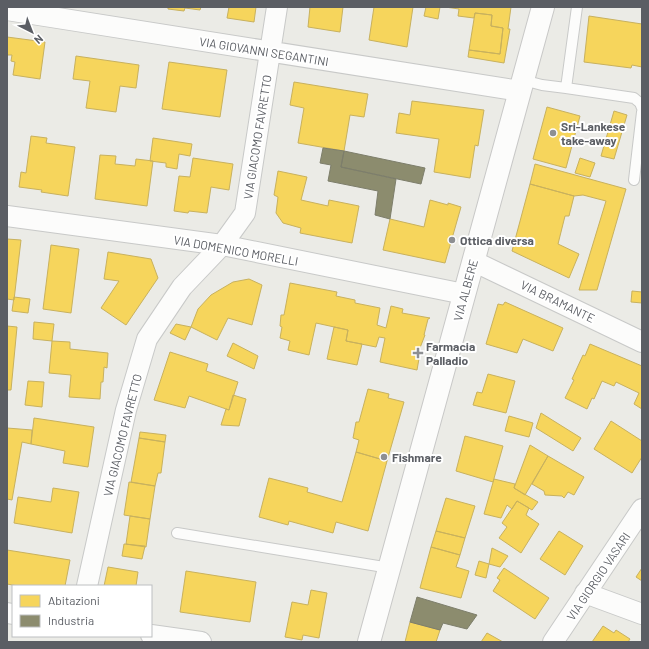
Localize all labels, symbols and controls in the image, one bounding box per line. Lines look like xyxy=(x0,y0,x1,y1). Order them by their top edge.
north arrow xyxy=(12,12,52,52)
text: N xyxy=(32,33,46,47)
street label: VIA GIOVANNI SEGANTINI xyxy=(198,34,330,68)
street label: VIA GIACOMO FAVRETTO xyxy=(240,74,274,200)
place label: Sri-Lankese take-away xyxy=(561,119,626,147)
marker: Sri-Lankese take-away xyxy=(548,128,558,138)
street label: VIA DOMENICO MORELLI xyxy=(173,232,299,268)
place label: Ottica diversa xyxy=(460,233,534,247)
marker: Ottica diversa xyxy=(447,235,457,245)
street label: VIA ALBERE xyxy=(450,258,480,322)
street label: VIA BRAMANTE xyxy=(519,277,597,325)
place label: Farmacia Palladio xyxy=(426,339,475,367)
marker: Farmacia Palladio xyxy=(413,348,423,358)
street label: VIA GIACOMO FAVRETTO xyxy=(100,372,144,498)
place label: Fishmare xyxy=(392,450,442,464)
marker: Fishmare xyxy=(379,452,389,462)
street label: VIA GIORGIO VASARI xyxy=(563,529,633,623)
legend xyxy=(12,585,152,637)
text: Abitazioni xyxy=(48,593,100,607)
text: Industria xyxy=(48,613,94,627)

